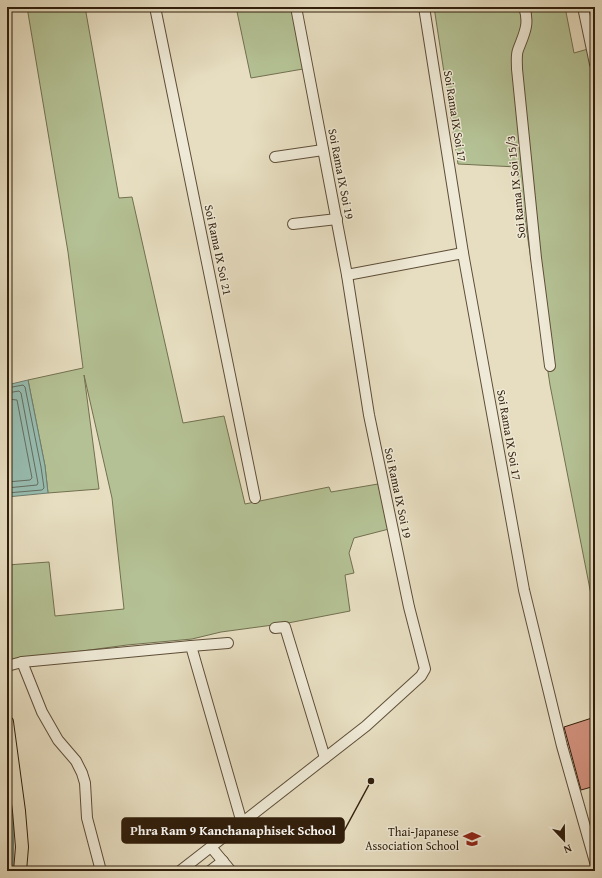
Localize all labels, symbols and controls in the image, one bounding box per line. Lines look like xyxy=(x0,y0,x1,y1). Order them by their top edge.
street label: Soi Rama IX Soi 17 xyxy=(440,69,471,163)
street label: Soi Rama IX Soi 19 xyxy=(324,127,359,221)
street label: Soi Rama IX Soi 15/3 xyxy=(502,134,529,239)
street label: Soi Rama IX Soi 21 xyxy=(201,203,236,297)
street label: Soi Rama IX Soi 17 xyxy=(493,388,526,482)
street label: Soi Rama IX Soi 19 xyxy=(381,446,416,540)
callout: Phra Ram 9 Kanchanaphisek School xyxy=(122,818,344,843)
north arrow xyxy=(544,820,584,860)
text: Phra Ram 9 Kanchanaphisek School xyxy=(130,821,336,840)
place label: Thai-Japanese Association School xyxy=(365,823,460,854)
school or university icon: Thai-Japanese Association School xyxy=(462,829,482,849)
text: N xyxy=(561,840,574,858)

